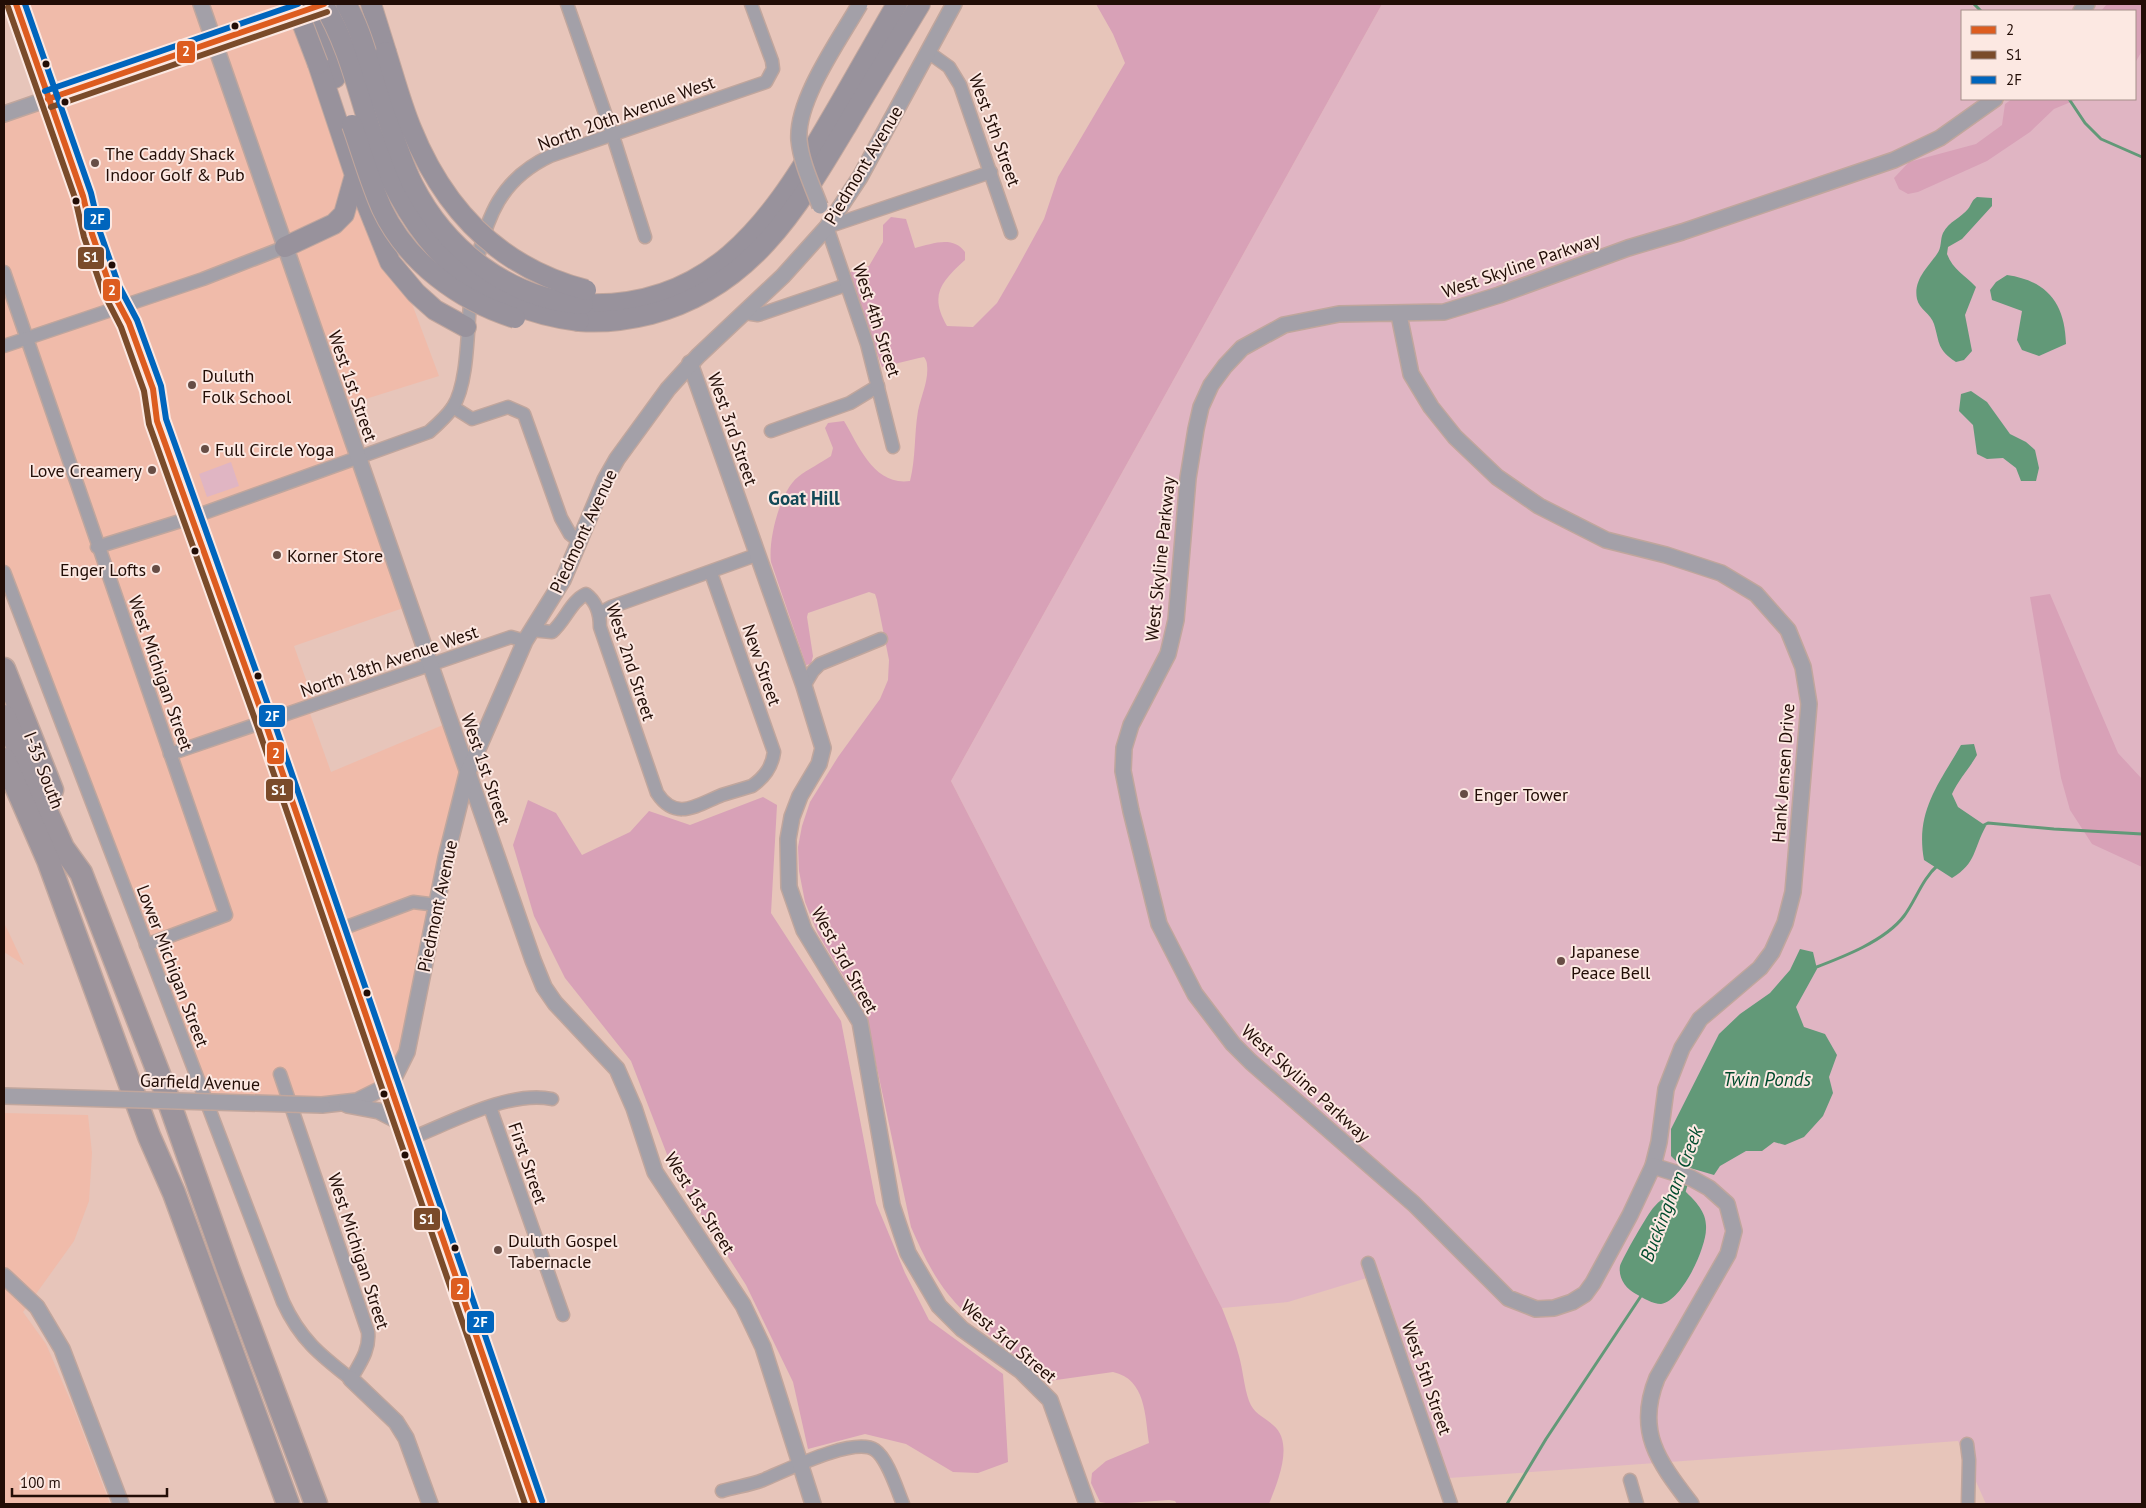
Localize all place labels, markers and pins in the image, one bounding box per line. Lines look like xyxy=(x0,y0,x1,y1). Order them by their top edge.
unlabelled marker xyxy=(230,21,240,31)
unlabelled marker xyxy=(41,59,51,69)
unlabelled marker xyxy=(60,97,70,107)
place label: The Caddy Shack Indoor Golf & Pub xyxy=(105,142,245,186)
marker: The Caddy Shack Indoor Golf & Pub xyxy=(89,157,101,169)
unlabelled marker xyxy=(71,196,81,206)
unlabelled marker xyxy=(107,260,117,270)
place label: Duluth Folk School xyxy=(202,364,292,408)
marker: Duluth Folk School xyxy=(186,379,198,391)
place label: Full Circle Yoga xyxy=(215,438,334,461)
marker: Full Circle Yoga xyxy=(199,443,211,455)
place label: Love Creamery xyxy=(29,459,143,482)
marker: Love Creamery xyxy=(146,464,158,476)
place label: Korner Store xyxy=(287,544,383,567)
unlabelled marker xyxy=(190,546,200,556)
marker: Korner Store xyxy=(271,549,283,561)
place label: Enger Lofts xyxy=(60,558,146,581)
marker: Enger Lofts xyxy=(150,563,162,575)
unlabelled marker xyxy=(253,671,263,681)
place label: Enger Tower xyxy=(1474,783,1568,806)
marker: Enger Tower xyxy=(1458,788,1470,800)
place label: Japanese Peace Bell xyxy=(1570,940,1651,984)
marker: Japanese Peace Bell xyxy=(1555,955,1567,967)
unlabelled marker xyxy=(362,988,372,998)
unlabelled marker xyxy=(379,1089,389,1099)
unlabelled marker xyxy=(400,1150,410,1160)
place label: Duluth Gospel Tabernacle xyxy=(508,1229,618,1273)
unlabelled marker xyxy=(450,1243,460,1253)
marker: Duluth Gospel Tabernacle xyxy=(492,1244,504,1256)

